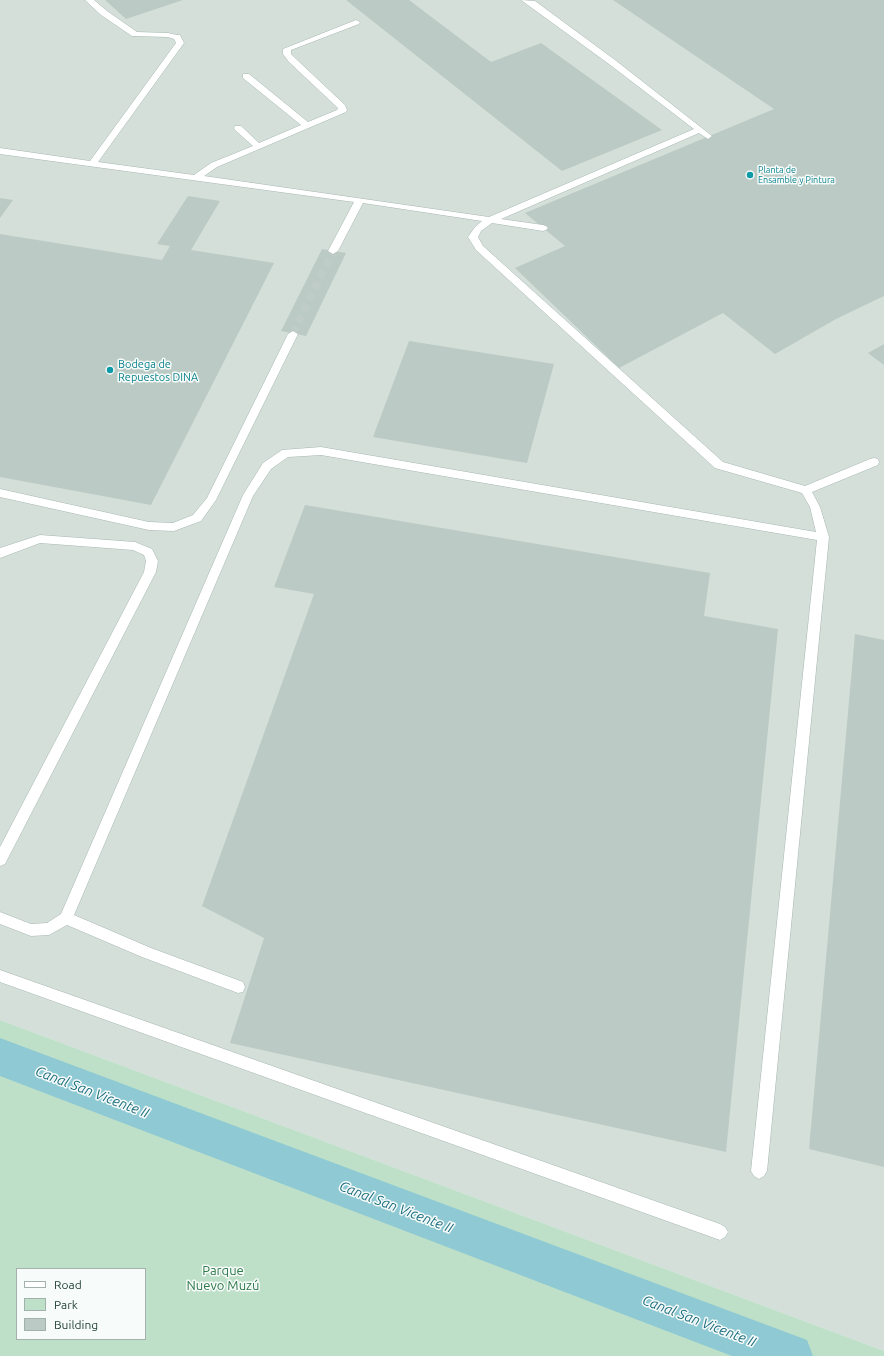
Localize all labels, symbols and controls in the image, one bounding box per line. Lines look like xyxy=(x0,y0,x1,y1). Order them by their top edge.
place label: Planta de Ensamble y Pintura xyxy=(758,165,835,186)
marker: Planta de Ensamble y Pintura xyxy=(745,170,755,180)
place label: Bodega de Repuestos DINA xyxy=(118,357,198,383)
marker: Bodega de Repuestos DINA xyxy=(105,365,115,375)
water label: Canal San Vicente II xyxy=(33,1063,151,1121)
water label: Canal San Vicente II xyxy=(337,1178,455,1236)
park label: Parque Nuevo Muzú xyxy=(187,1263,259,1294)
legend xyxy=(16,1268,146,1340)
text: Road xyxy=(54,1278,82,1291)
water label: Canal San Vicente II xyxy=(640,1292,758,1350)
text: Park xyxy=(54,1298,78,1311)
text: Building xyxy=(54,1318,98,1331)

